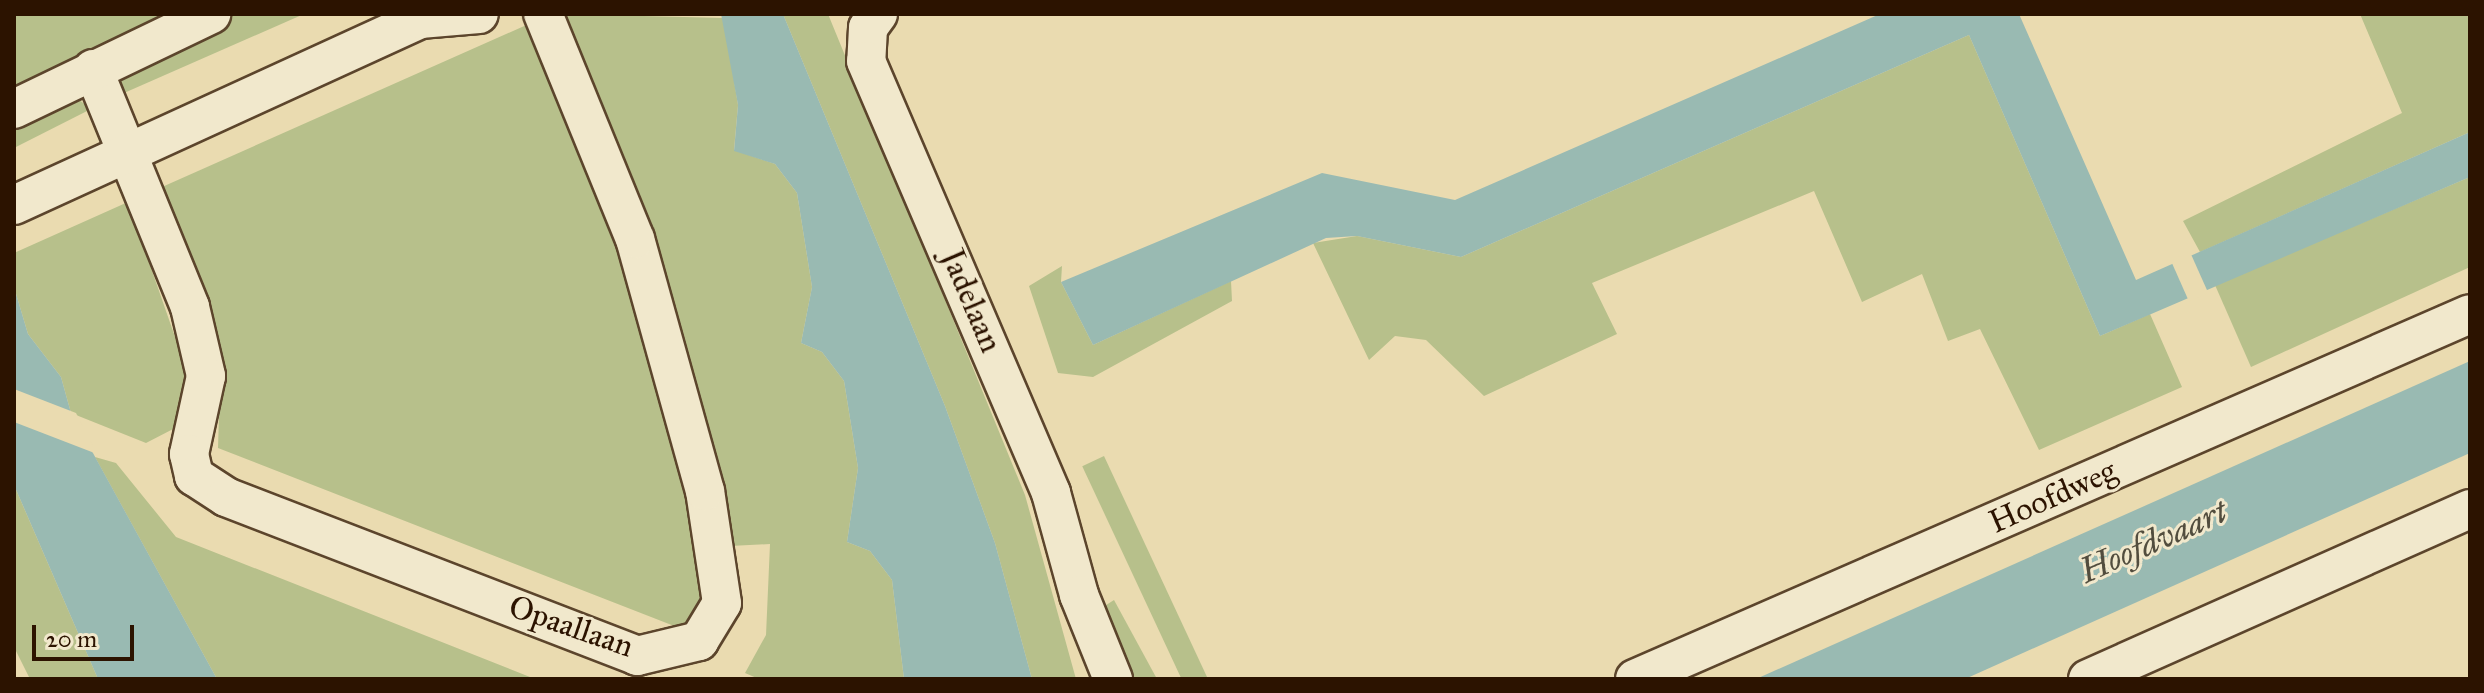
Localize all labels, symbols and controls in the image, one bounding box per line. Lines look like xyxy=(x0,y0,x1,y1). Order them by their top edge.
street label: Jadelaan xyxy=(932,244,1010,358)
street label: Hoofdweg xyxy=(1983,452,2123,542)
water label: Hoofdvaart xyxy=(2073,490,2233,592)
street label: Opaallaan xyxy=(504,588,638,666)
scale bar xyxy=(36,609,138,659)
text: 20 m xyxy=(46,624,97,654)

